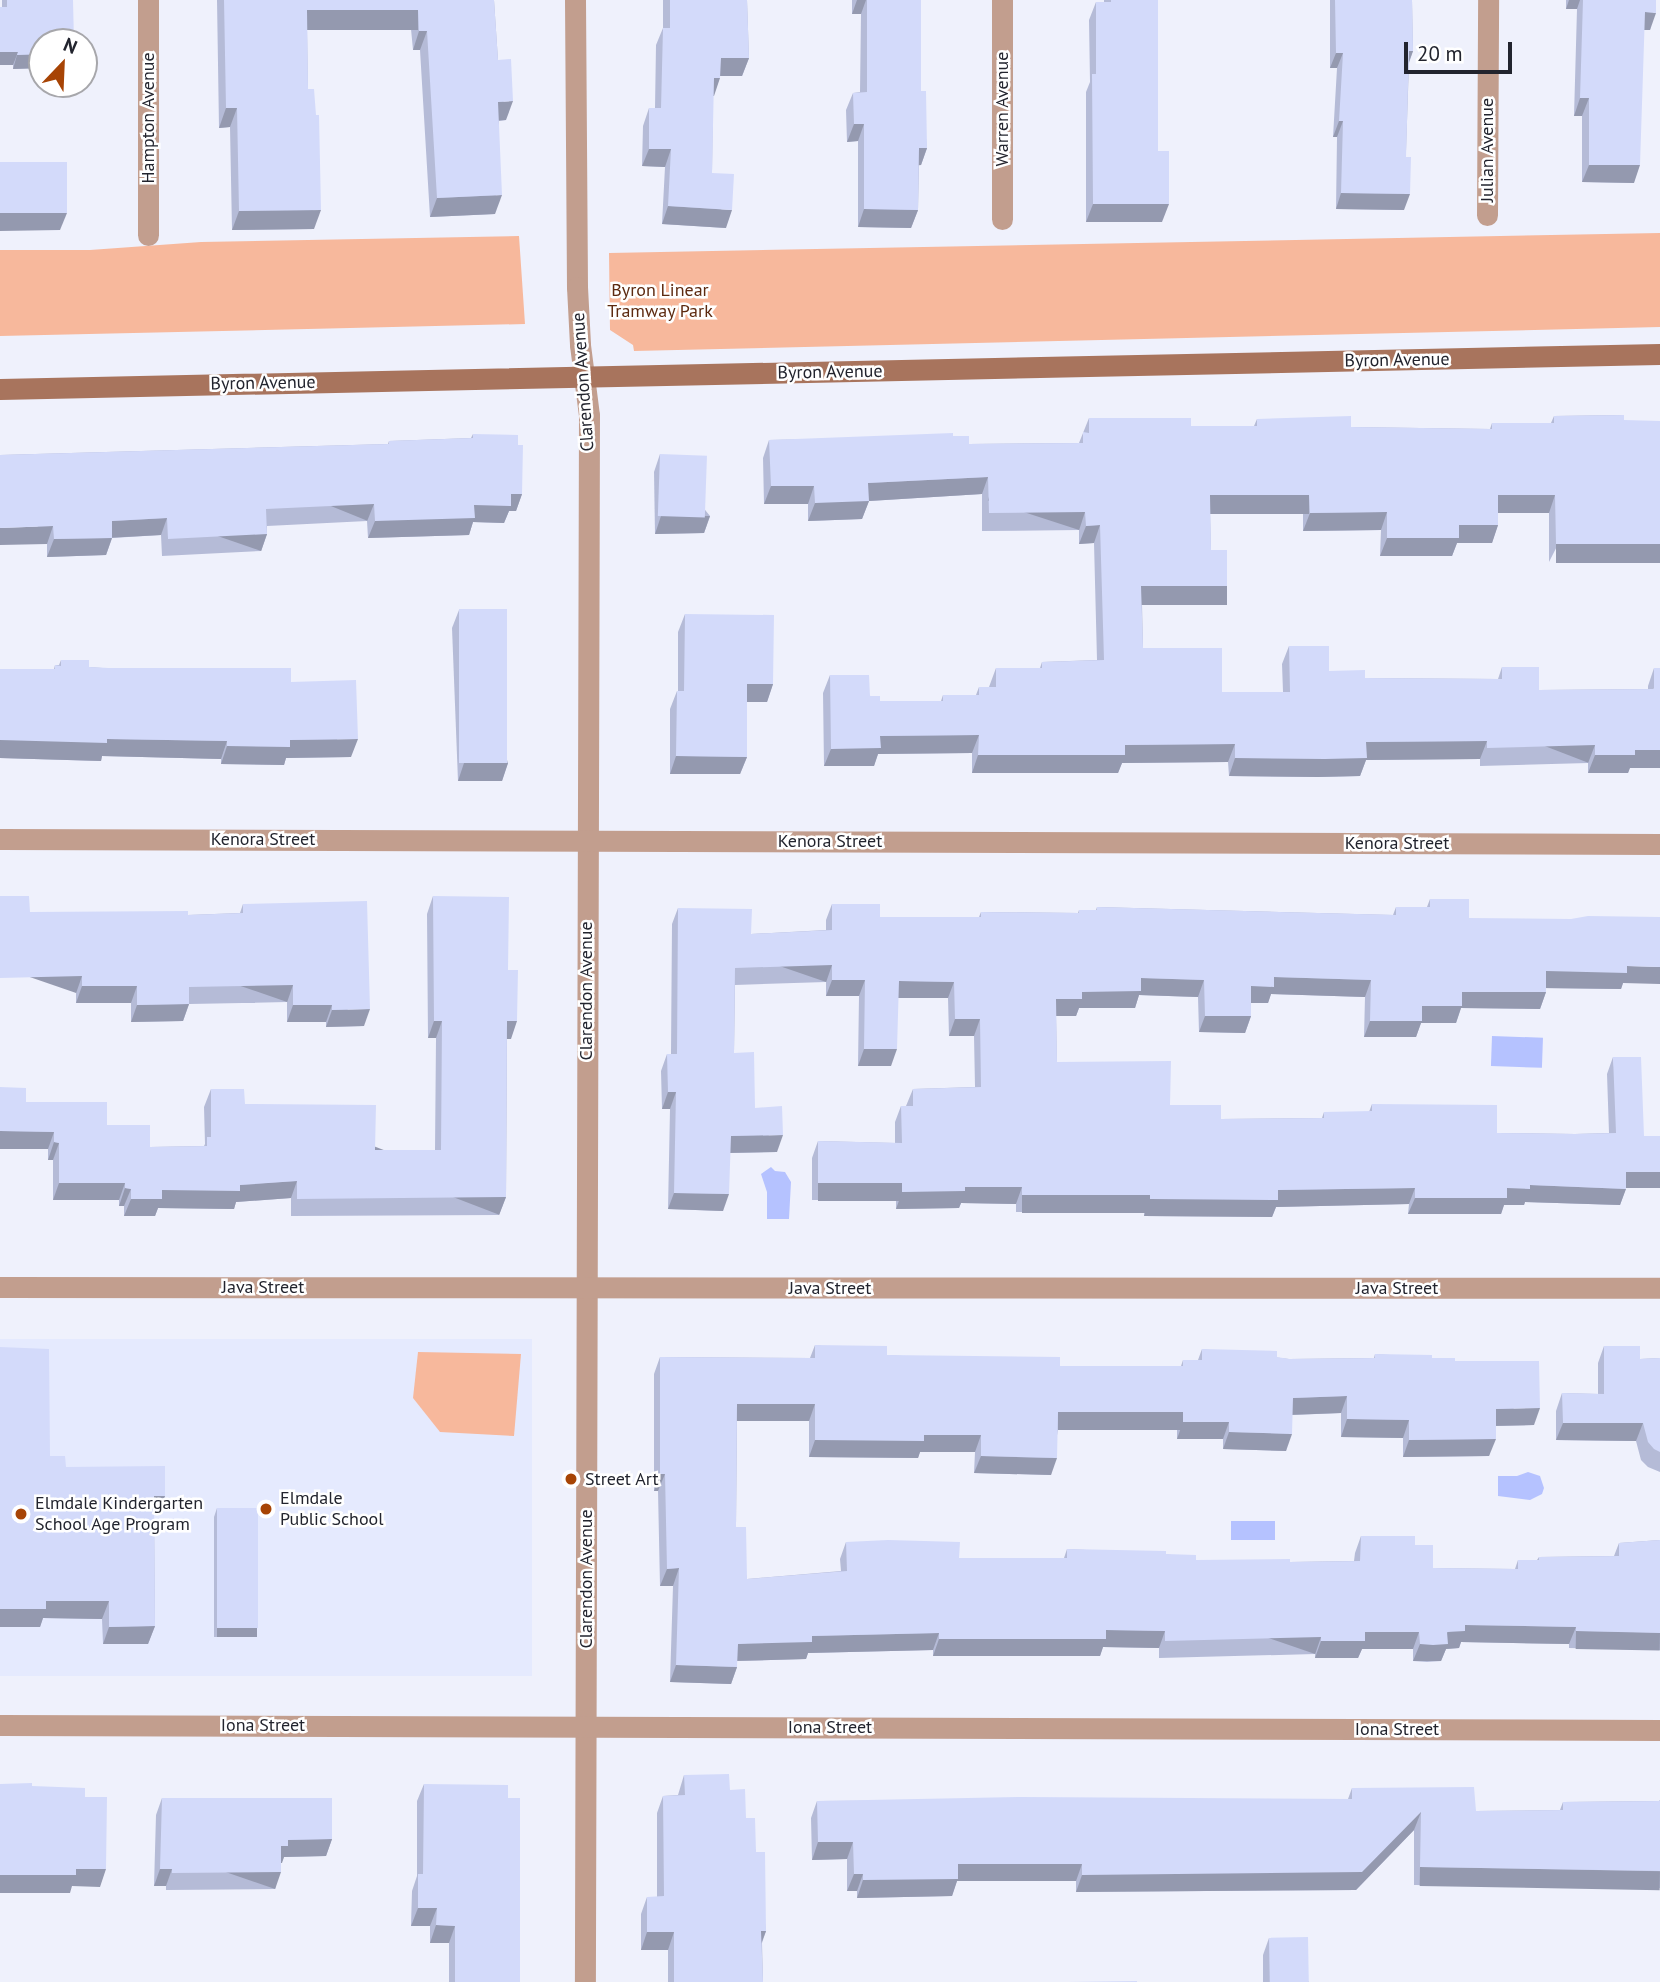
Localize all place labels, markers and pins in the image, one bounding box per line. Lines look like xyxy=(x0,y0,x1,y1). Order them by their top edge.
place label: Street Art xyxy=(585,1468,659,1490)
marker: Street Art xyxy=(563,1471,579,1487)
place label: Elmdale Public School xyxy=(280,1488,384,1530)
place label: Elmdale Kindergarten School Age Program xyxy=(35,1493,203,1536)
marker: Elmdale Public School xyxy=(258,1501,274,1517)
marker: Elmdale Kindergarten School Age Program xyxy=(13,1506,29,1522)

